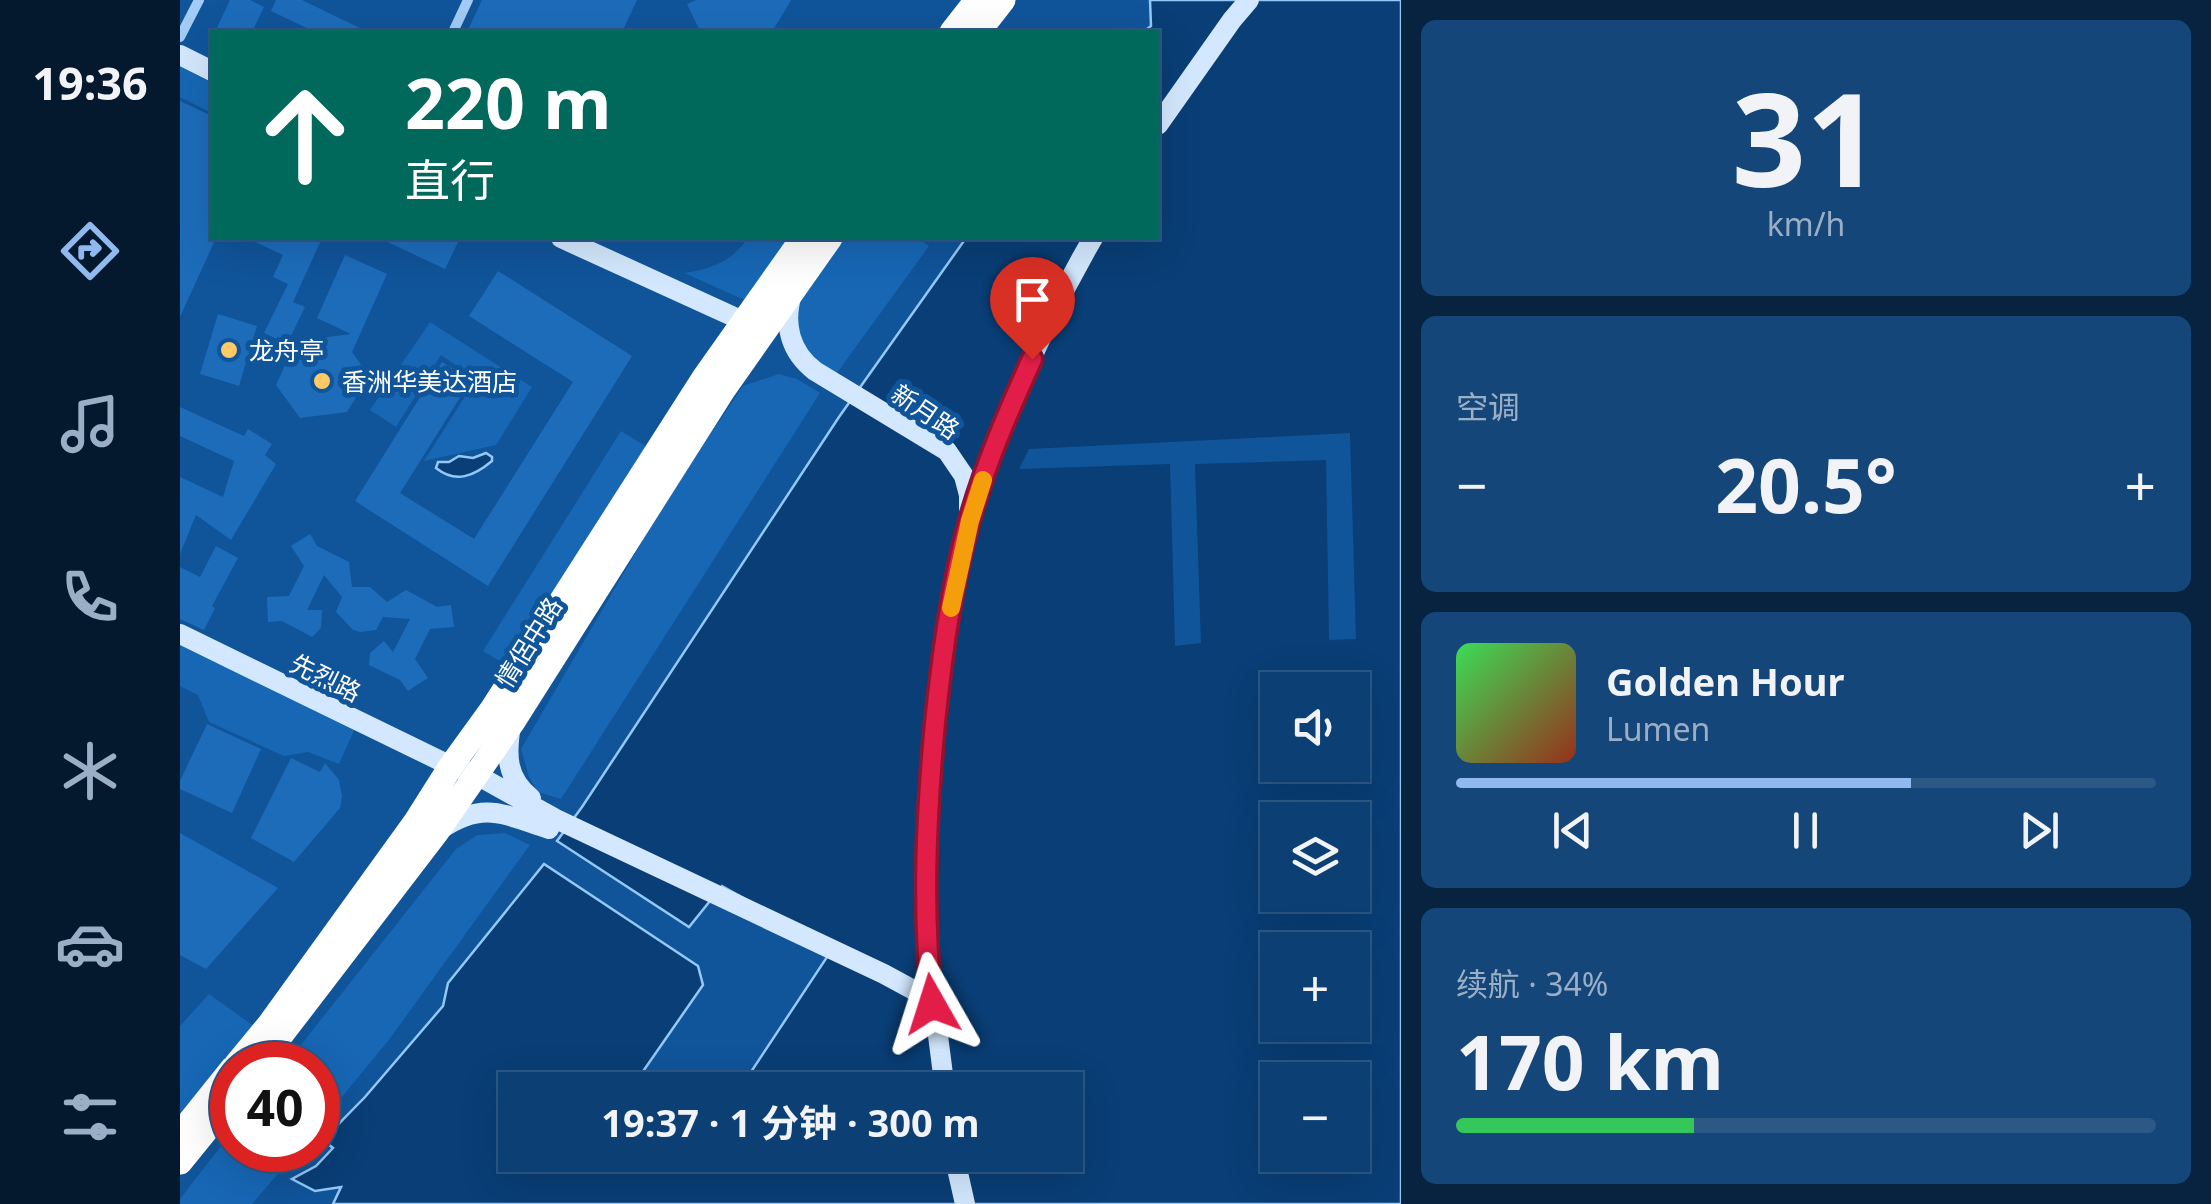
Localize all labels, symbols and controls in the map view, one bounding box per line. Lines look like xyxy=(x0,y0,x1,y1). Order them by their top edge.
text: 31 xyxy=(1732,48,1880,225)
text: 19:36 xyxy=(32,52,148,113)
text: 220 m xyxy=(405,54,612,150)
icon: ahead xyxy=(240,70,370,200)
text: 直行 xyxy=(405,149,495,210)
text: km/h xyxy=(1767,202,1845,245)
icon: directions xyxy=(55,216,125,286)
pin xyxy=(990,257,1075,360)
icon: arrive xyxy=(1005,272,1060,327)
place label: 龙舟亭 xyxy=(249,333,324,367)
marker: 龙舟亭 xyxy=(218,339,240,361)
place label: 香洲华美达酒店 xyxy=(342,364,517,398)
marker: 香洲华美达酒店 xyxy=(311,370,333,392)
street label: 新月路 xyxy=(885,376,967,446)
text: 空调 xyxy=(1456,385,1520,428)
icon: music xyxy=(55,389,125,459)
text: 20.5° xyxy=(1715,433,1897,535)
text: − xyxy=(1456,447,1487,522)
text: + xyxy=(2125,447,2156,522)
icon: phone xyxy=(55,562,125,632)
street label: 情侶中路 xyxy=(487,591,569,693)
street label: 先烈路 xyxy=(285,645,367,709)
text: Golden Hour xyxy=(1606,655,1844,707)
map controls xyxy=(1260,672,1370,1172)
button: sound xyxy=(1260,672,1370,782)
text: Lumen xyxy=(1606,707,1710,750)
icon: climate xyxy=(55,736,125,806)
button: layers xyxy=(1260,802,1370,912)
icon: previous xyxy=(1545,803,1600,858)
icon: pause xyxy=(1778,803,1833,858)
icon: next xyxy=(2012,803,2067,858)
icon: car xyxy=(55,909,125,979)
button: + xyxy=(1260,932,1370,1042)
position arrow xyxy=(880,952,984,1056)
text: 续航 · 34% xyxy=(1456,962,1608,1005)
text: 170 km xyxy=(1456,1010,1724,1112)
speed limit sign: 40 xyxy=(210,1042,340,1172)
button: − xyxy=(1260,1062,1370,1172)
icon: filters xyxy=(55,1082,125,1152)
text: 19:37 · 1 分钟 · 300 m xyxy=(601,1096,980,1148)

